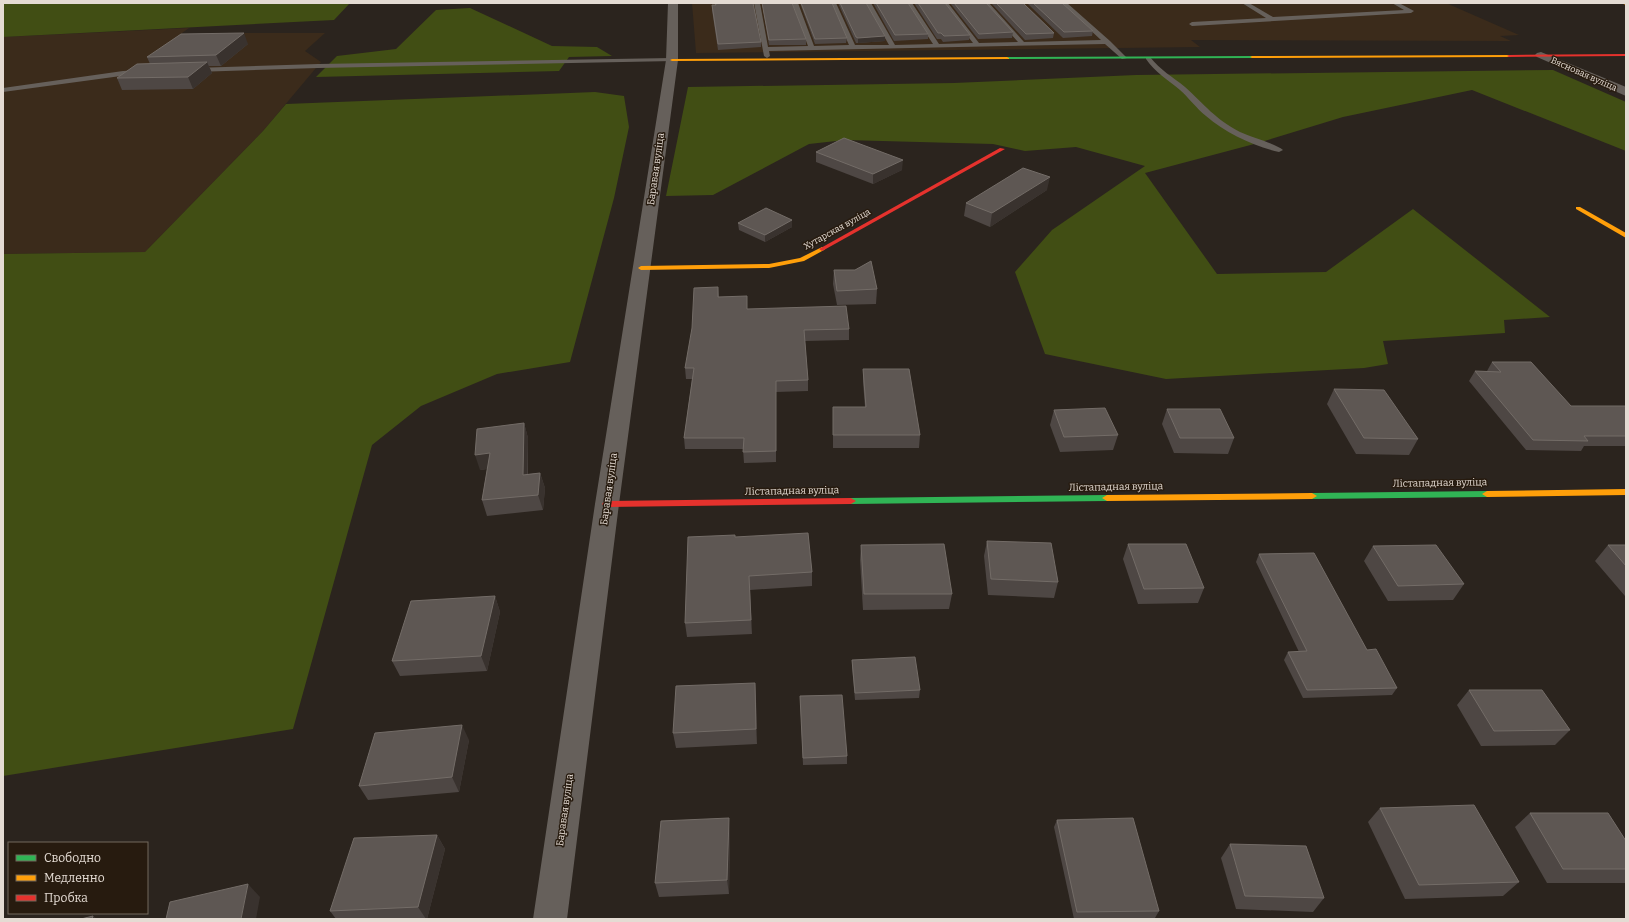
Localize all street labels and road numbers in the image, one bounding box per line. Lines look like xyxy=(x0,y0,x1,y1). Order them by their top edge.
street label: Вясновая вуліца xyxy=(1549,55,1619,93)
street label: Баравая вуліца xyxy=(645,132,667,206)
street label: Хутарская вуліца xyxy=(802,206,872,252)
street label: Баравая вуліца xyxy=(598,452,620,526)
street label: Лістападная вуліца xyxy=(1393,476,1488,490)
street label: Лістападная вуліца xyxy=(1069,480,1164,494)
street label: Лістападная вуліца xyxy=(745,484,840,498)
street label: Баравая вуліца xyxy=(554,773,576,847)

